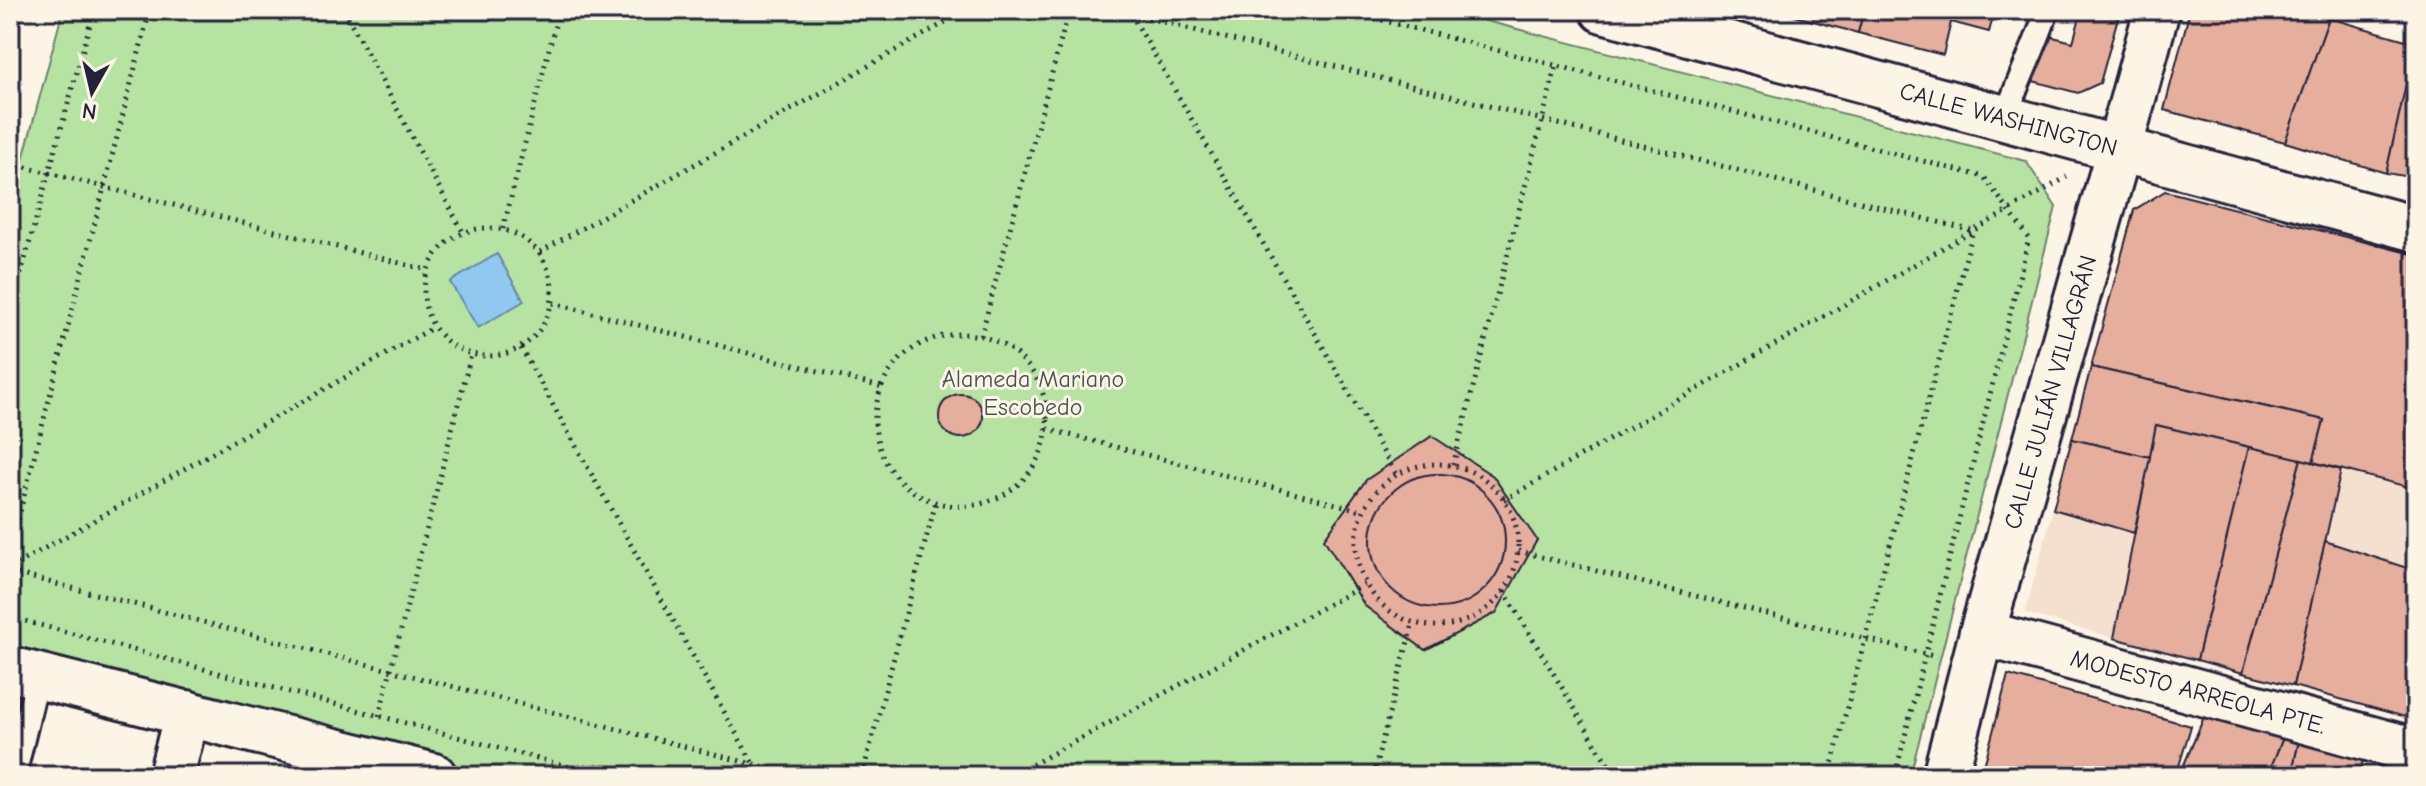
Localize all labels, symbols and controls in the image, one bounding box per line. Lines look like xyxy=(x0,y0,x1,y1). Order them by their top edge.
north arrow xyxy=(52,52,132,132)
street label: CALLE WASHINGTON xyxy=(1897,77,2120,162)
text: N xyxy=(80,97,98,125)
street label: CALLE JULIÁN VILLAGRÁN xyxy=(1998,252,2102,532)
park label: Alameda Mariano Escobedo xyxy=(942,365,1124,421)
street label: MODESTO ARREOLA PTE. xyxy=(2067,644,2329,740)

